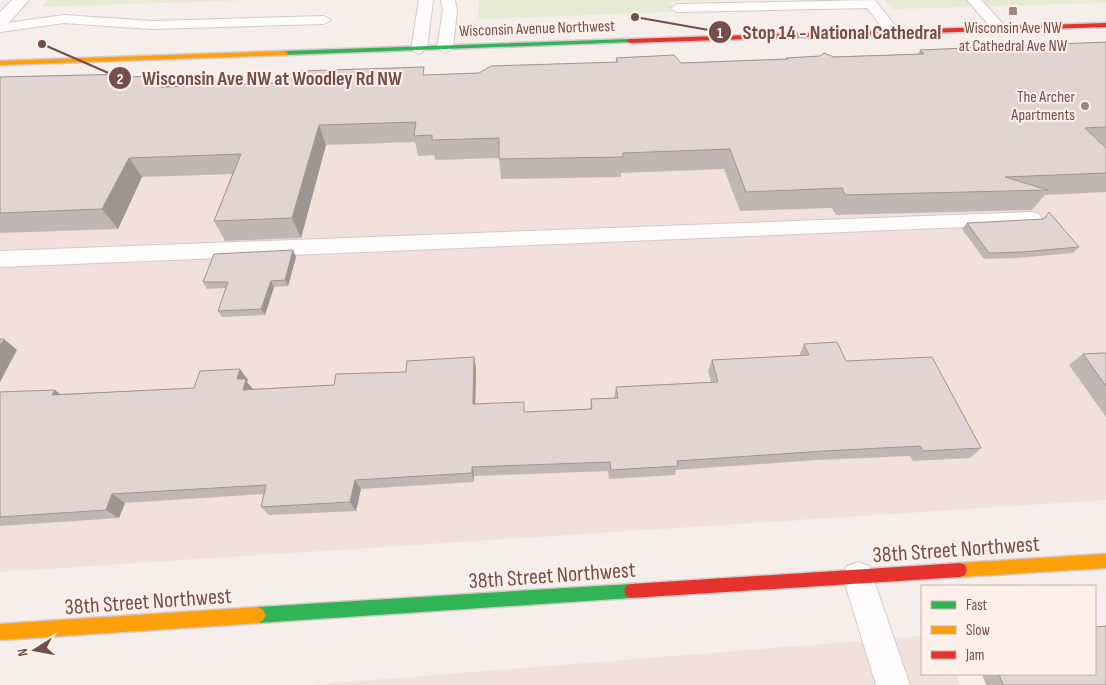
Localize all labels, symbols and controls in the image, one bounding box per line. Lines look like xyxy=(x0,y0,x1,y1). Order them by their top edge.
marker: Wisconsin Ave NW at Cathedral Ave NW xyxy=(1007,5,1019,17)
callout: Stop 14 - National Cathedral xyxy=(708,15,952,50)
street label: Wisconsin Avenue Northwest xyxy=(459,17,615,41)
place label: Wisconsin Ave NW at Cathedral Ave NW xyxy=(959,19,1068,56)
text: Stop 14 - National Cathedral xyxy=(743,21,941,45)
text: 1 xyxy=(717,24,723,43)
callout: Wisconsin Ave NW at Woodley Rd NW xyxy=(107,61,412,96)
text: Wisconsin Ave NW at Woodley Rd NW xyxy=(142,67,402,91)
text: 2 xyxy=(117,70,123,89)
place label: The Archer Apartments xyxy=(1010,88,1075,125)
marker: The Archer Apartments xyxy=(1079,100,1091,112)
street label: 38th Street Northwest xyxy=(872,531,1041,569)
street label: 38th Street Northwest xyxy=(468,557,637,595)
street label: 38th Street Northwest xyxy=(64,583,233,621)
legend xyxy=(921,585,1096,675)
text: Fast xyxy=(966,596,988,615)
text: Slow xyxy=(966,621,990,640)
north arrow xyxy=(10,625,60,675)
text: Jam xyxy=(965,646,984,665)
text: N xyxy=(14,647,32,658)

